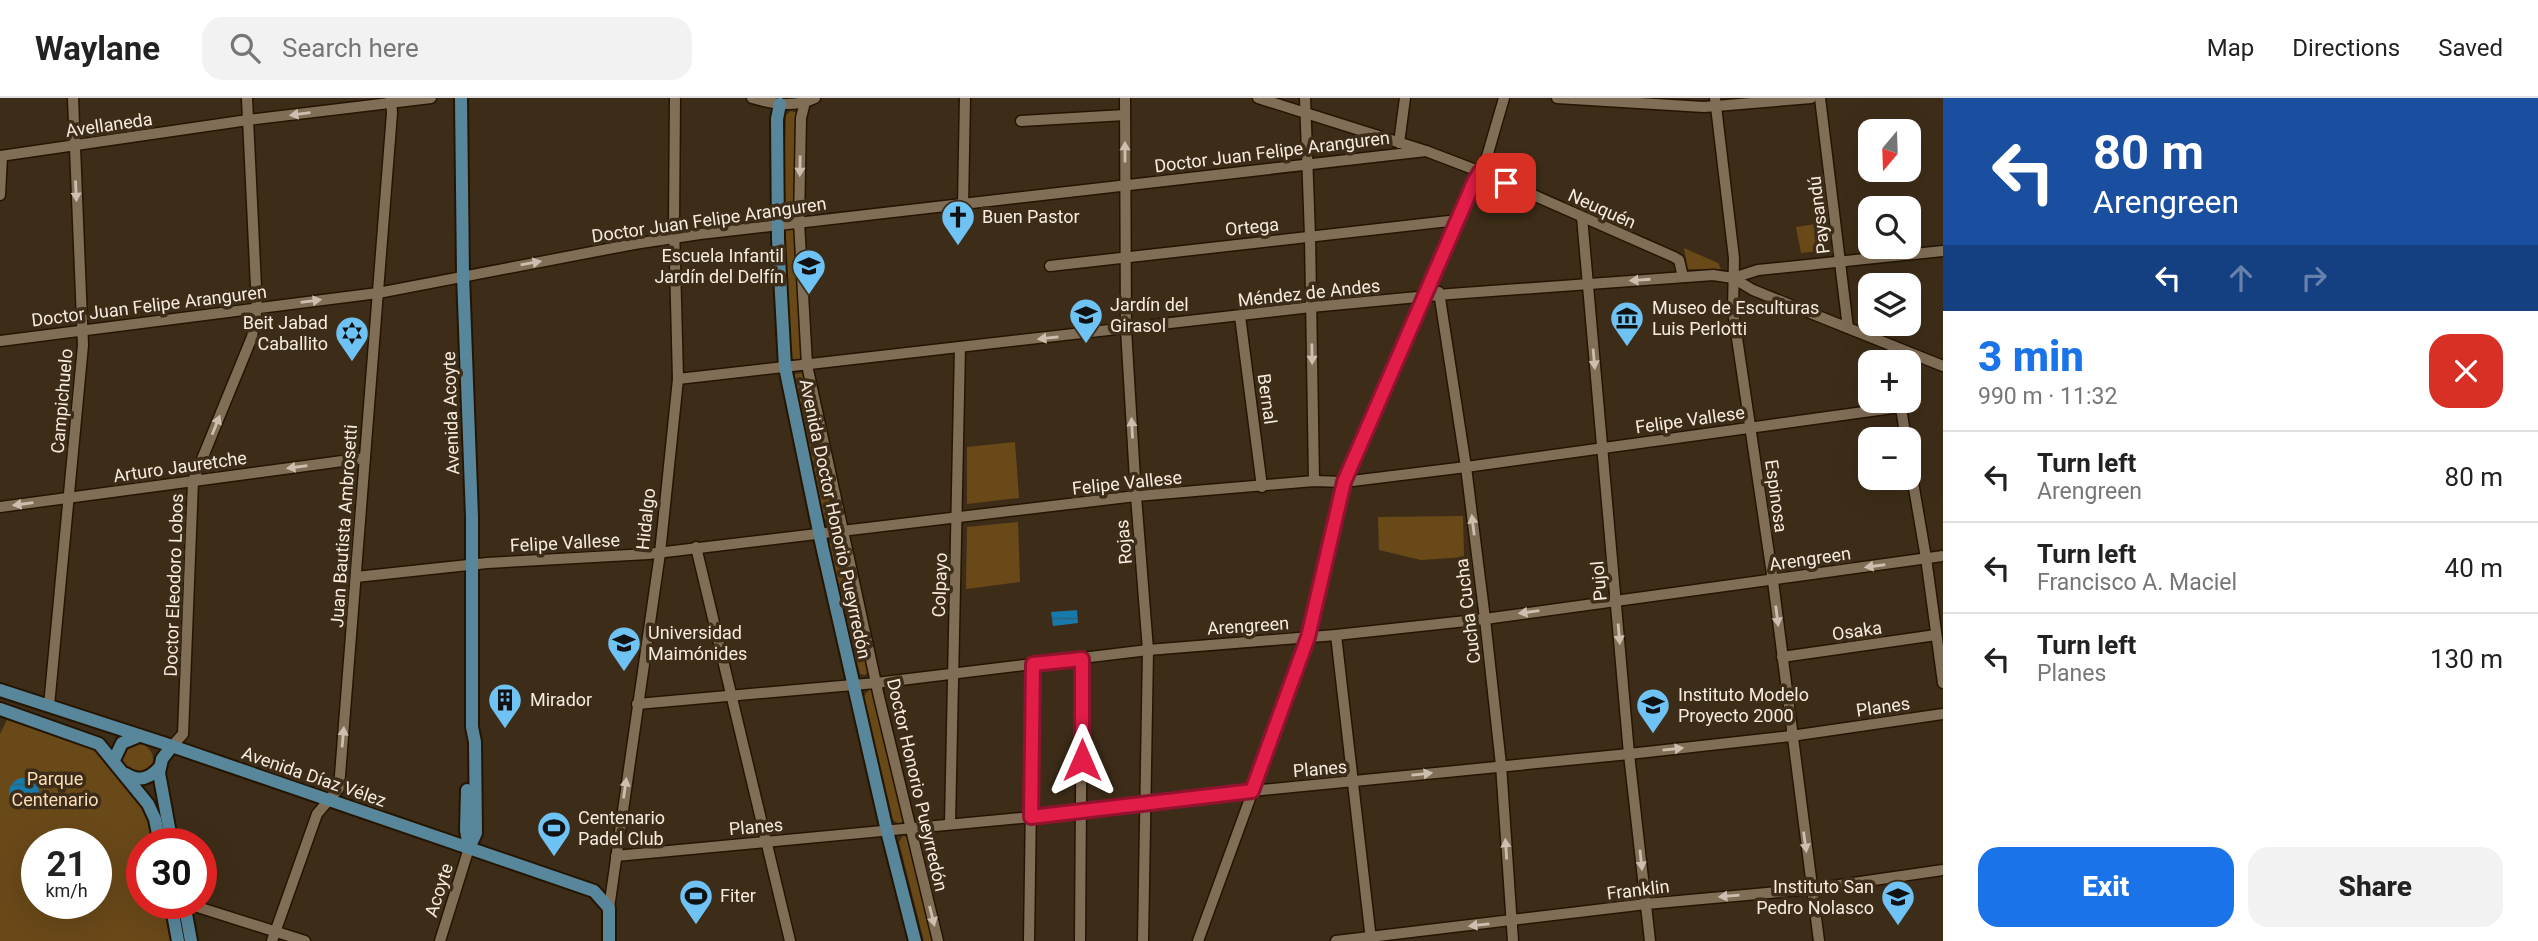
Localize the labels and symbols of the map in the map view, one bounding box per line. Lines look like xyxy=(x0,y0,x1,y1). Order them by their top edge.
street label: Avellaneda xyxy=(64,108,154,141)
one-way arrow xyxy=(289,109,311,120)
north arrow xyxy=(1858,119,1922,182)
street label: Doctor Juan Felipe Aranguren xyxy=(1153,127,1391,176)
one-way arrow xyxy=(1119,141,1131,163)
pin xyxy=(1476,153,1536,213)
one-way arrow xyxy=(794,155,806,177)
street label: Paysandú xyxy=(1803,175,1834,255)
one-way arrow xyxy=(70,180,81,202)
street label: Neuquén xyxy=(1565,184,1639,233)
street label: Doctor Juan Felipe Aranguren xyxy=(590,193,828,246)
church icon: Buen Pastor xyxy=(939,198,977,247)
place label: Buen Pastor xyxy=(982,206,1080,227)
street label: Ortega xyxy=(1224,213,1280,240)
place label: Escuela Infantil Jardín del Delfín xyxy=(654,245,784,287)
school or university icon: Escuela Infantil Jardín del Delfín xyxy=(790,247,828,296)
one-way arrow xyxy=(520,257,542,268)
one-way arrow xyxy=(1629,274,1651,285)
street label: Méndez de Andes xyxy=(1237,275,1381,310)
street label: Doctor Juan Felipe Aranguren xyxy=(30,281,268,330)
place label: Jardín del Girasol xyxy=(1110,294,1189,336)
one-way arrow xyxy=(300,296,322,307)
school or university icon: Jardín del Girasol xyxy=(1067,296,1105,345)
place label: Museo de Esculturas Luis Perlotti xyxy=(1652,297,1819,339)
museum icon: Museo de Esculturas Luis Perlotti xyxy=(1608,299,1646,348)
place label: Beit Jabad Caballito xyxy=(243,312,328,354)
synagogue icon: Beit Jabad Caballito xyxy=(333,314,371,363)
one-way arrow xyxy=(1037,332,1059,343)
one-way arrow xyxy=(1306,343,1318,365)
street label: Campichuelo xyxy=(46,348,77,454)
one-way arrow xyxy=(1589,348,1600,370)
street label: Avenida Acoyte xyxy=(438,351,463,475)
street label: Bernal xyxy=(1254,372,1281,426)
street label: Avenida Doctor Honorio Pueyrredón xyxy=(795,377,875,661)
street label: Felipe Vallese xyxy=(1634,401,1746,438)
one-way arrow xyxy=(210,415,222,435)
one-way arrow xyxy=(1126,417,1137,439)
street label: Juan Bautista Ambrosetti xyxy=(326,424,361,628)
street label: Arturo Jauretche xyxy=(112,447,248,486)
street label: Espinosa xyxy=(1761,458,1792,534)
one-way arrow xyxy=(286,462,308,473)
street label: Felipe Vallese xyxy=(1071,466,1183,499)
street label: Hidalgo xyxy=(632,487,659,551)
street label: Doctor Eleodoro Lobos xyxy=(160,493,187,677)
one-way arrow xyxy=(12,499,34,510)
one-way arrow xyxy=(1468,514,1479,536)
street label: Rojas xyxy=(1111,519,1136,565)
street label: Felipe Vallese xyxy=(509,529,621,556)
street label: Arengreen xyxy=(1768,542,1852,575)
street label: Colpayo xyxy=(928,552,951,618)
street label: Cucha Cucha xyxy=(1451,557,1484,665)
street label: Pujol xyxy=(1586,560,1611,602)
one-way arrow xyxy=(1864,561,1886,572)
one-way arrow xyxy=(1772,605,1783,627)
one-way arrow xyxy=(1517,607,1539,618)
street label: Arengreen xyxy=(1206,612,1290,639)
street label: Osaka xyxy=(1831,617,1883,644)
place label: Universidad Maimónides xyxy=(648,622,747,664)
one-way arrow xyxy=(1614,623,1625,645)
school or university icon: Universidad Maimónides xyxy=(605,624,643,673)
street label: Doctor Honorio Pueyrredón xyxy=(883,676,952,893)
building icon: Mirador xyxy=(486,681,524,730)
place label: Instituto Modelo Proyecto 2000 xyxy=(1678,684,1809,726)
school or university icon: Instituto Modelo Proyecto 2000 xyxy=(1634,686,1672,735)
place label: Mirador xyxy=(530,689,592,710)
street label: Planes xyxy=(1855,692,1911,721)
position arrow xyxy=(1045,723,1119,797)
one-way arrow xyxy=(338,726,349,748)
street label: Avenida Díaz Vélez xyxy=(239,742,389,811)
one-way arrow xyxy=(1662,743,1684,754)
street label: Planes xyxy=(1292,756,1348,781)
park label: Parque Centenario xyxy=(11,768,99,810)
one-way arrow xyxy=(1411,768,1433,779)
one-way arrow xyxy=(620,777,631,799)
place label: Centenario Padel Club xyxy=(578,807,665,849)
sports icon: Centenario Padel Club xyxy=(535,809,573,858)
street label: Planes xyxy=(728,814,784,839)
speed limit sign: 30 xyxy=(126,828,217,919)
one-way arrow xyxy=(1800,831,1811,853)
one-way arrow xyxy=(1501,837,1512,859)
one-way arrow xyxy=(1636,850,1647,872)
street label: Acoyte xyxy=(420,860,457,919)
street label: Franklin xyxy=(1605,875,1670,904)
place label: Instituto San Pedro Nolasco xyxy=(1756,876,1874,918)
sports icon: Fiter xyxy=(677,877,715,926)
school or university icon: Instituto San Pedro Nolasco xyxy=(1879,878,1917,927)
place label: Fiter xyxy=(720,885,756,906)
one-way arrow xyxy=(1718,891,1740,902)
one-way arrow xyxy=(927,905,938,927)
one-way arrow xyxy=(1468,920,1490,931)

